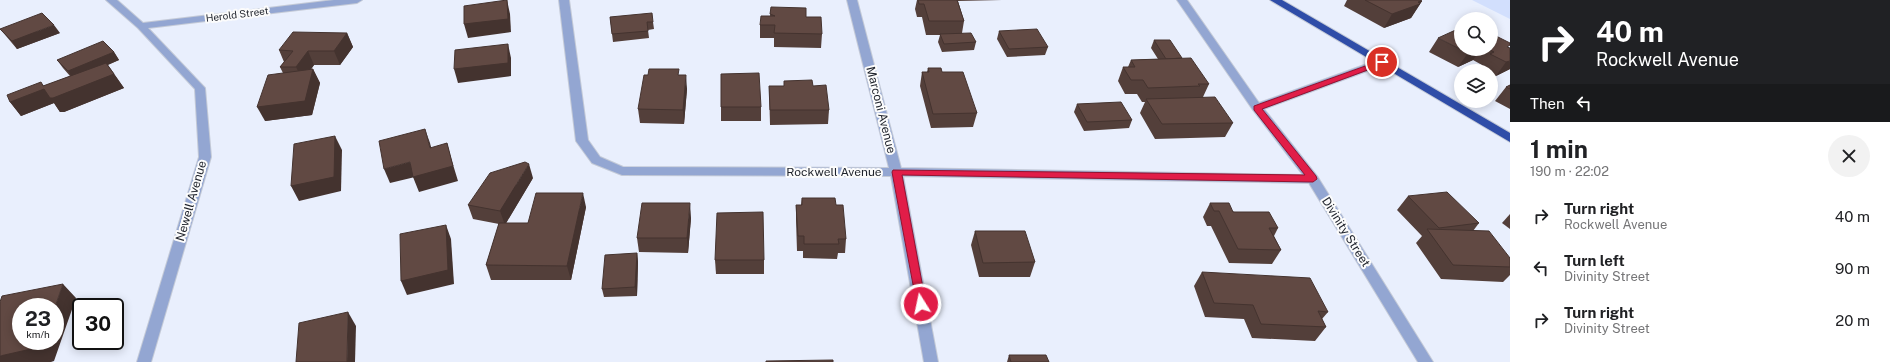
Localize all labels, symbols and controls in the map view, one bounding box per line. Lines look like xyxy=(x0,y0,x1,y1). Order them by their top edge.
street label: Herold Street xyxy=(205,4,269,24)
map controls xyxy=(1454,12,1498,108)
button: search xyxy=(1454,12,1498,56)
text: 40 m xyxy=(1596,15,1664,48)
icon: right xyxy=(1530,16,1582,68)
pin xyxy=(1365,45,1399,79)
text: Rockwell Avenue xyxy=(1596,49,1739,70)
icon: arrive xyxy=(1371,51,1393,73)
button: layers xyxy=(1454,64,1498,108)
street label: Marconi Avenue xyxy=(863,65,899,155)
icon: left xyxy=(1573,92,1595,114)
text: Then xyxy=(1530,95,1565,112)
text: 1 min xyxy=(1530,135,1588,163)
button: close xyxy=(1828,135,1870,177)
street label: Newell Avenue xyxy=(173,159,209,243)
text: 190 m · 22:02 xyxy=(1530,164,1609,179)
street label: Rockwell Avenue xyxy=(786,165,882,179)
street label: Divinity Street xyxy=(1319,195,1373,270)
text: Turn right xyxy=(1564,200,1634,217)
icon: right xyxy=(1530,205,1552,227)
text: 40 m xyxy=(1835,208,1870,225)
text: Rockwell Avenue xyxy=(1564,217,1667,232)
text: Turn left xyxy=(1564,252,1625,269)
icon: left xyxy=(1530,257,1552,279)
text: 90 m xyxy=(1835,260,1870,277)
text: Divinity Street xyxy=(1564,269,1650,284)
position arrow xyxy=(900,283,942,325)
speed limit sign: 30 xyxy=(72,298,124,350)
text: Turn right xyxy=(1564,304,1634,321)
text: 23 xyxy=(25,307,51,331)
icon: right xyxy=(1530,309,1552,331)
text: 20 m xyxy=(1835,312,1870,329)
text: Divinity Street xyxy=(1564,321,1650,336)
text: km/h xyxy=(26,328,50,340)

